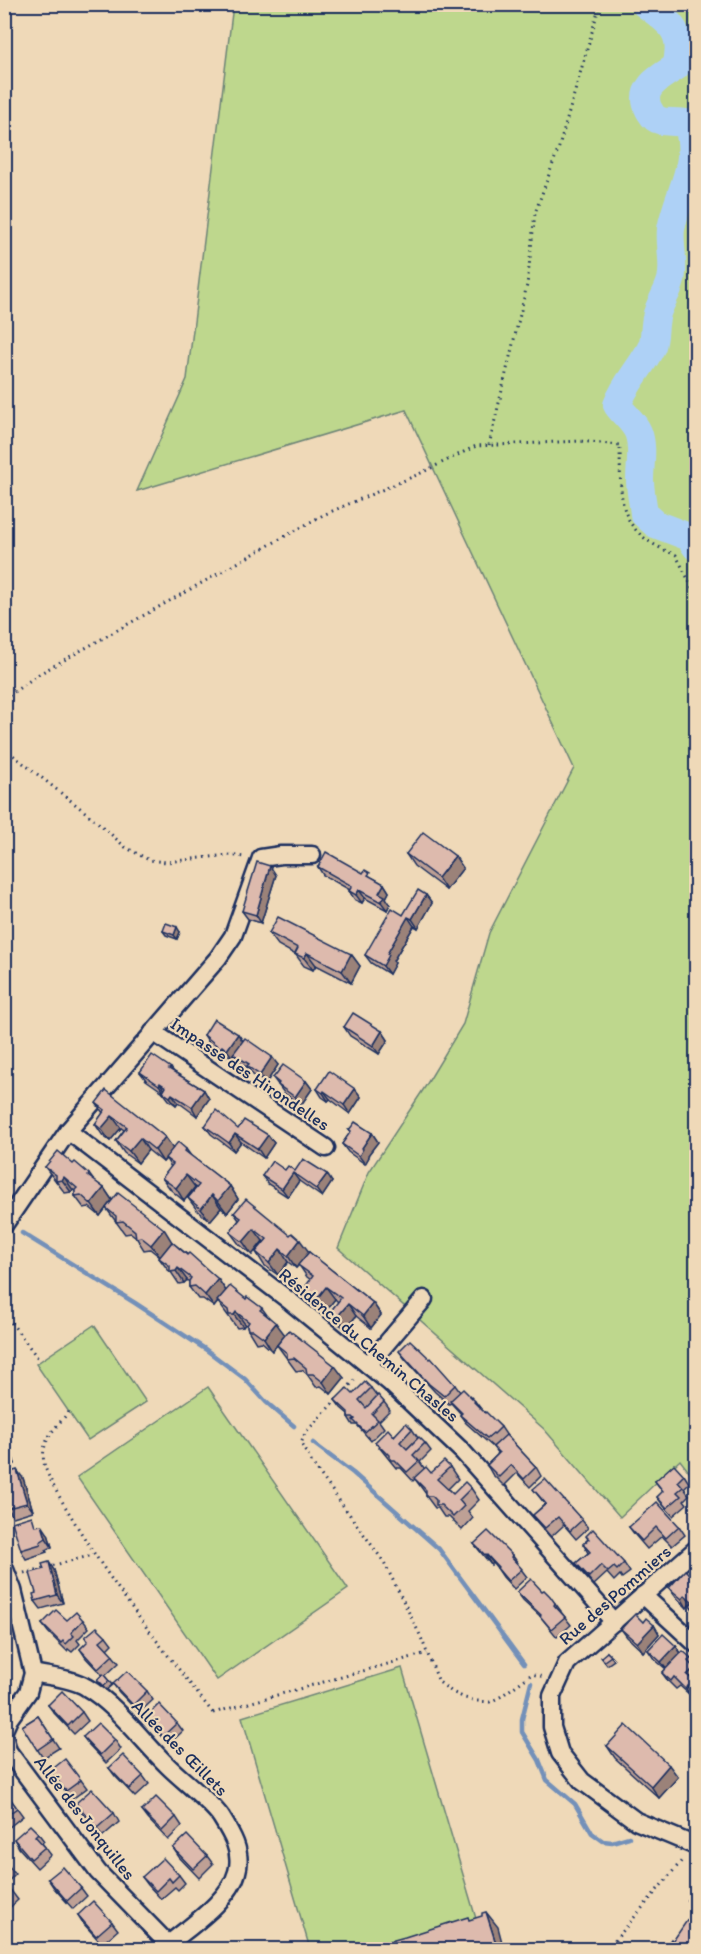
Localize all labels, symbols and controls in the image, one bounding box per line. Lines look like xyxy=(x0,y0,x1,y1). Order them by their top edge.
street label: Impasse des Hirondelles xyxy=(166,1012,334,1136)
street label: Résidence du Chemin Chasles xyxy=(274,1263,464,1427)
street label: Rue des Pommiers xyxy=(554,1540,676,1650)
street label: Allée des Œillets xyxy=(127,1695,233,1801)
street label: Allée des Jonquilles xyxy=(30,1751,140,1885)

